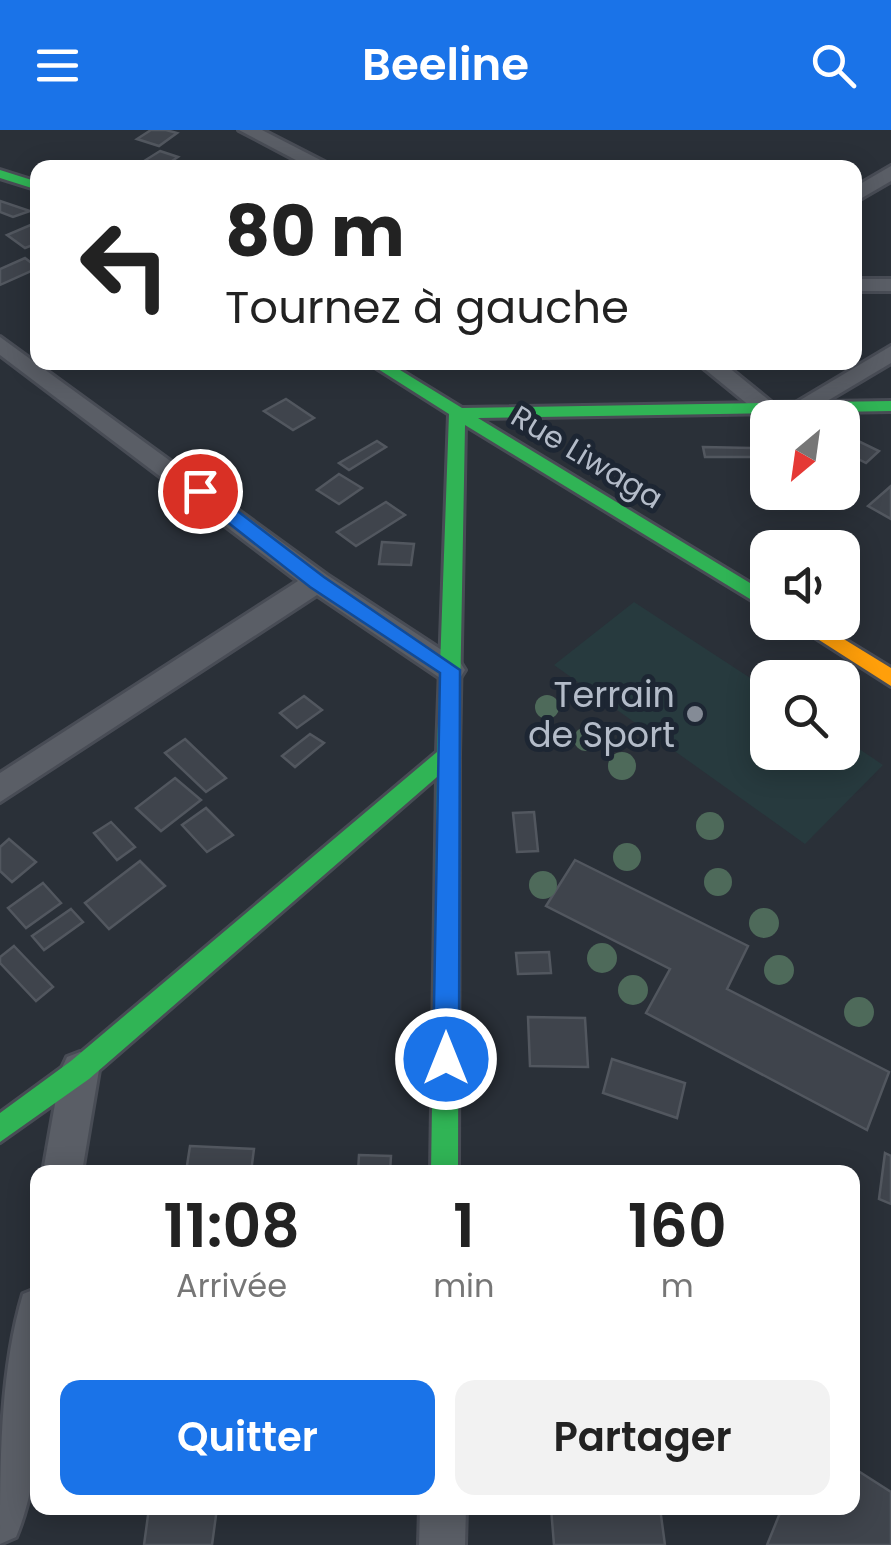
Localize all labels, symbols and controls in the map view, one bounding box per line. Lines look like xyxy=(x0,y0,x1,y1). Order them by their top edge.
text: Beeline xyxy=(362,33,529,96)
icon: menu xyxy=(30,38,85,93)
icon: search xyxy=(806,38,861,93)
text: 80 m xyxy=(225,182,405,281)
icon: left xyxy=(60,200,190,330)
text: Tournez à gauche xyxy=(225,276,629,339)
street label: Rue Liwaga xyxy=(503,395,671,519)
north arrow xyxy=(750,400,860,510)
map controls xyxy=(750,400,860,770)
pin xyxy=(158,449,243,534)
icon: arrive xyxy=(173,464,228,519)
button: sound xyxy=(750,530,860,640)
button: search xyxy=(750,660,860,770)
place label: Terrain de Sport xyxy=(528,670,675,759)
marker: Terrain de Sport xyxy=(684,703,706,725)
position arrow xyxy=(394,1007,498,1111)
text: 11:08 xyxy=(163,1184,300,1268)
text: 1 xyxy=(453,1184,475,1268)
text: 160 xyxy=(628,1184,727,1268)
text: Arrivée xyxy=(176,1263,287,1308)
text: min xyxy=(433,1263,494,1308)
text: m xyxy=(661,1263,694,1308)
button: Quitter xyxy=(60,1380,435,1495)
button: Partager xyxy=(455,1380,830,1495)

